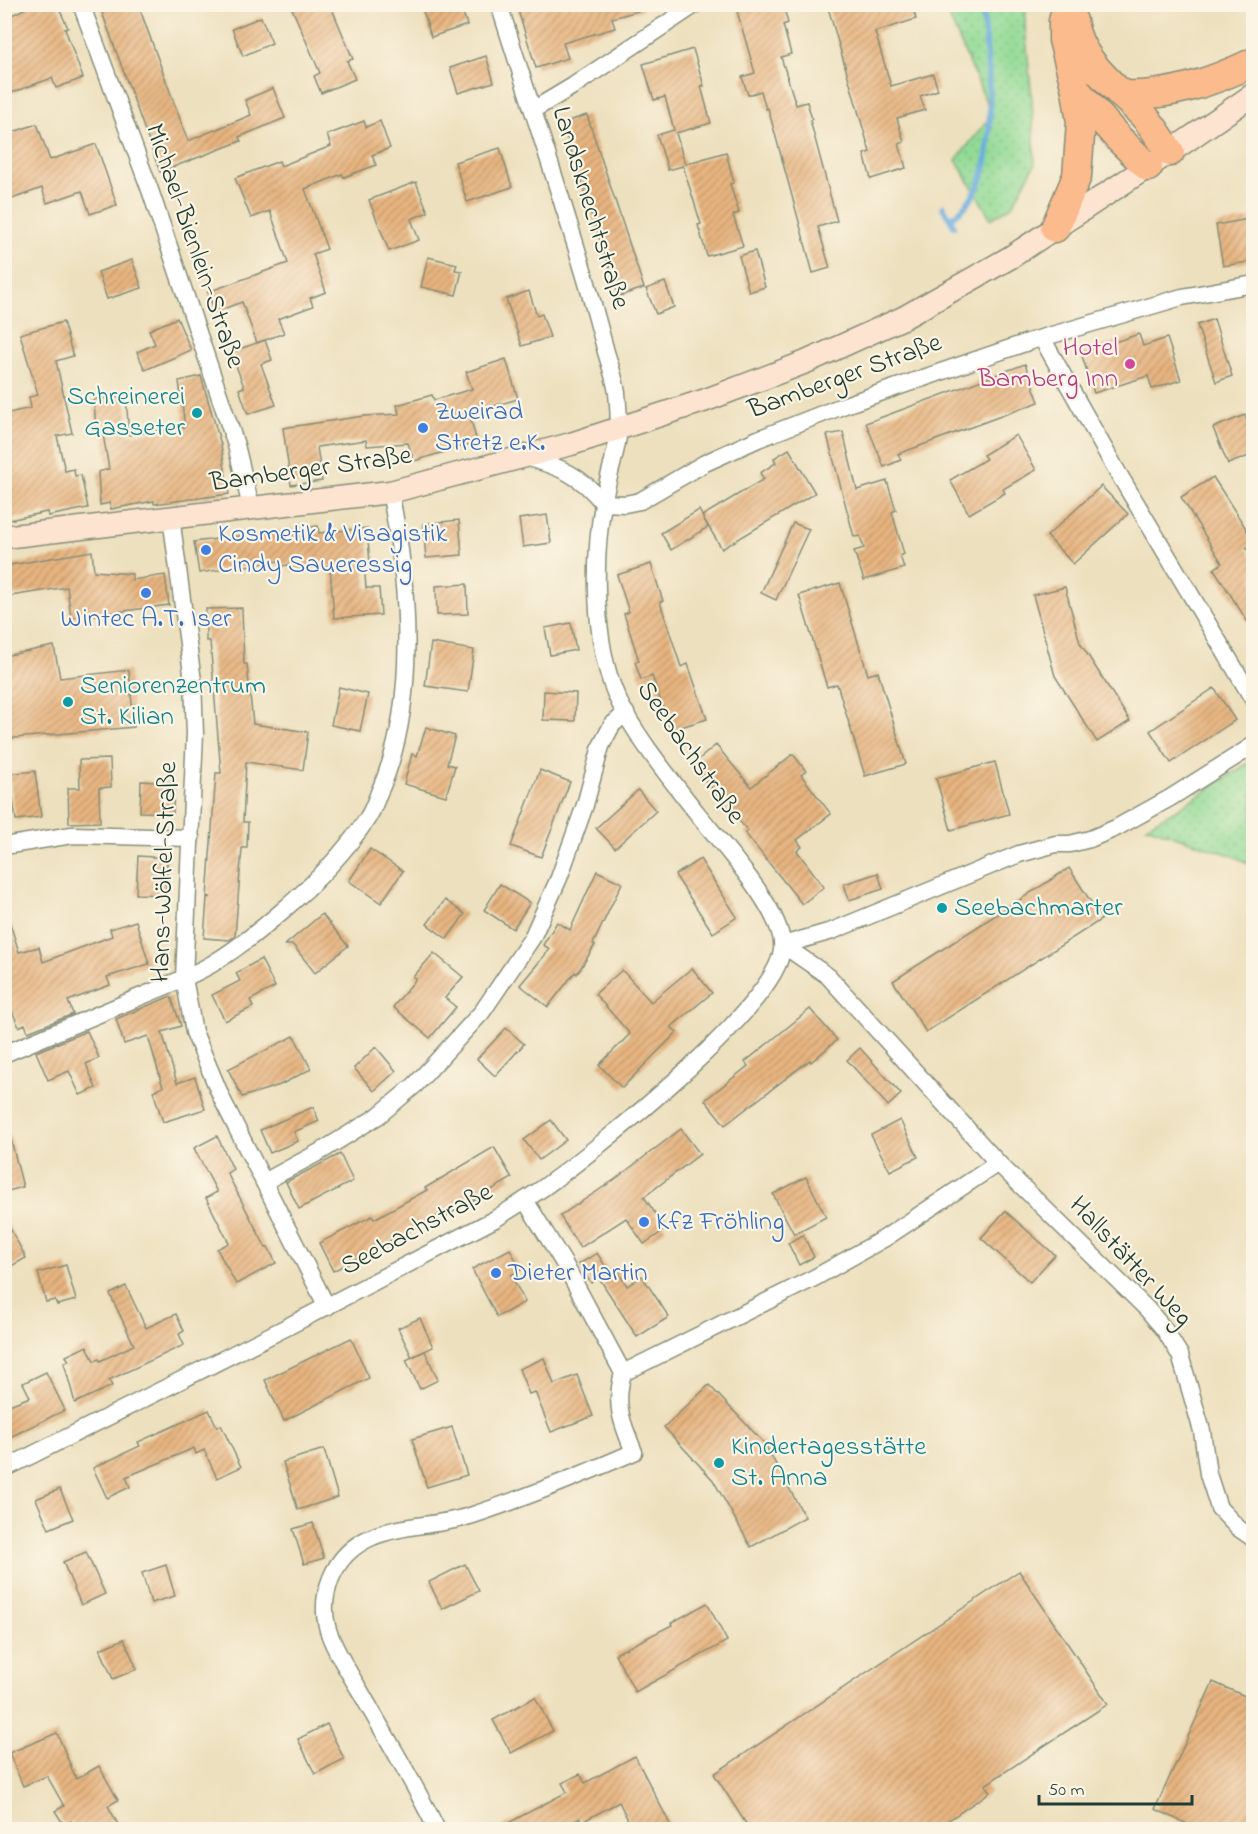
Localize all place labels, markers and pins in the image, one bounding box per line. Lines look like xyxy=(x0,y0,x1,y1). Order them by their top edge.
place label: Hotel Bamberg Inn xyxy=(977,329,1118,399)
marker: Hotel Bamberg Inn xyxy=(1123,357,1137,371)
place label: Schreinerei Gasseter xyxy=(67,378,186,448)
place label: Zweirad Stretz e.K. xyxy=(435,393,545,463)
marker: Schreinerei Gasseter xyxy=(190,406,204,420)
marker: Zweirad Stretz e.K. xyxy=(416,421,430,435)
place label: Kosmetik & Visagistik Cindy Saueressig xyxy=(218,515,447,585)
marker: Kosmetik & Visagistik Cindy Saueressig xyxy=(199,543,213,557)
marker: Wintec A.T. Iser xyxy=(139,586,153,600)
place label: Wintec A.T. Iser xyxy=(61,600,232,639)
place label: Seniorenzentrum St. Kilian xyxy=(80,667,266,737)
marker: Seniorenzentrum St. Kilian xyxy=(61,695,75,709)
place label: Seebachmarter xyxy=(954,889,1123,928)
marker: Seebachmarter xyxy=(935,901,949,915)
place label: Kfz Fröhling xyxy=(656,1203,784,1242)
marker: Kfz Fröhling xyxy=(637,1215,651,1229)
place label: Dieter Martin xyxy=(507,1254,648,1293)
marker: Dieter Martin xyxy=(489,1266,503,1280)
place label: Kindertagesstätte St. Anna xyxy=(731,1428,927,1498)
marker: Kindertagesstätte St. Anna xyxy=(712,1456,726,1470)

